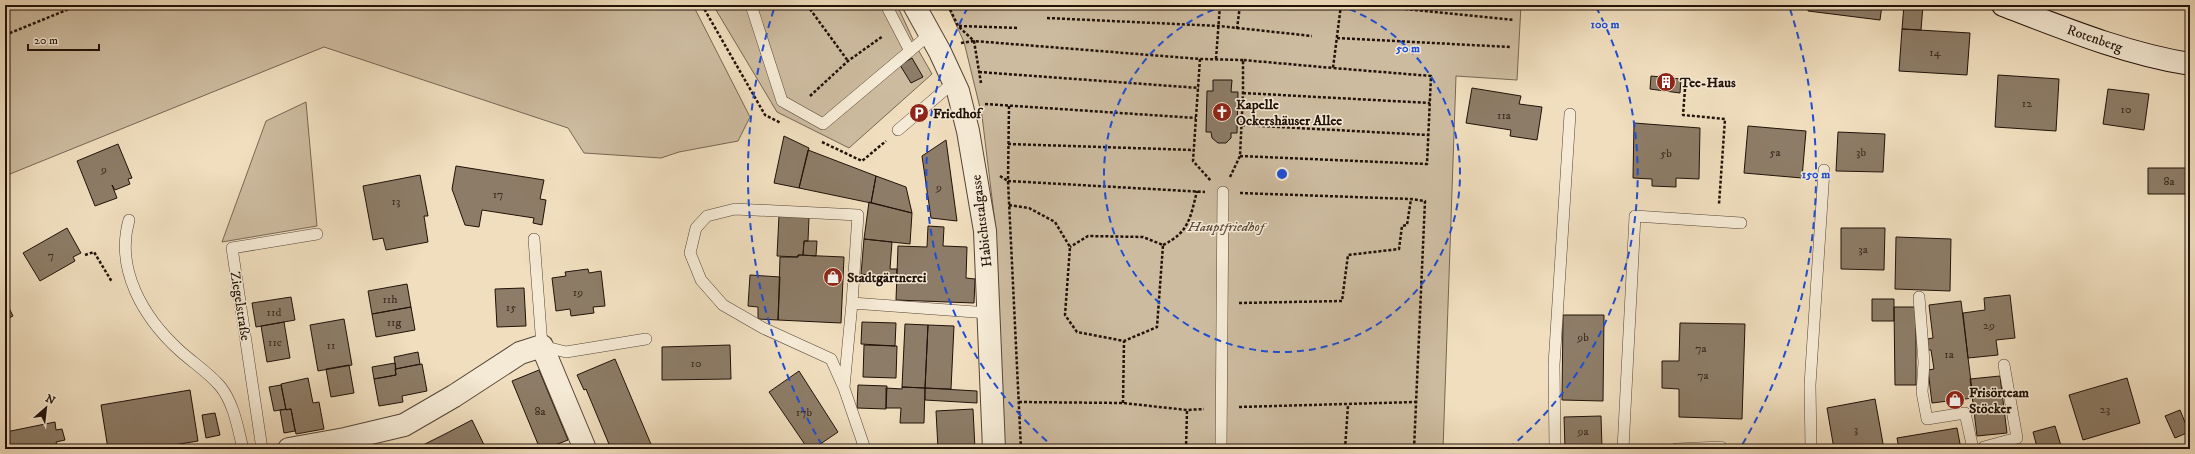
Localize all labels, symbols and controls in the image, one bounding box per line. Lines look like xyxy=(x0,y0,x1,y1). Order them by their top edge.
text: 100 m xyxy=(1591,17,1619,32)
street label: Rotenberg xyxy=(2064,21,2125,57)
scale bar xyxy=(28,26,99,52)
text: 20 m xyxy=(34,33,58,48)
text: 50 m xyxy=(1395,41,1420,56)
house number: 14 xyxy=(1929,45,1942,60)
building icon: Tee-Haus xyxy=(1655,71,1677,93)
place label: Tee-Haus xyxy=(1679,74,1736,92)
place label: Kapelle Ockershäuser Allee xyxy=(1236,96,1342,130)
house number: 12 xyxy=(2022,96,2032,111)
church icon: Kapelle Ockershäuser Allee xyxy=(1211,101,1233,123)
parking icon: Friedhof xyxy=(908,102,930,124)
house number: 10 xyxy=(2121,102,2131,117)
place label: Friedhof xyxy=(933,105,984,123)
house number: 11a xyxy=(1497,108,1512,123)
house number: 5a xyxy=(1769,145,1781,160)
house number: 3b xyxy=(1856,145,1866,160)
house number: 5b xyxy=(1660,146,1672,161)
house number: 9 xyxy=(100,162,107,177)
centre of rings xyxy=(1275,167,1289,181)
text: 150 m xyxy=(1802,167,1830,182)
street label: Habichtstalgasse xyxy=(967,173,997,268)
house number: 8a xyxy=(2163,174,2175,189)
house number: 9 xyxy=(935,180,942,195)
house number: 17 xyxy=(493,187,503,202)
house number: 13 xyxy=(392,194,400,209)
park label: Hauptfriedhof xyxy=(1187,218,1268,236)
house number: 3a xyxy=(1858,242,1869,257)
house number: 7 xyxy=(48,248,54,263)
shop icon: Stadtgärtnerei xyxy=(822,266,844,288)
place label: Stadtgärtnerei xyxy=(847,269,927,287)
street label: Ziegelstraße xyxy=(226,270,254,342)
house number: 19 xyxy=(573,285,583,300)
house number: 11h xyxy=(382,292,398,307)
house number: 15 xyxy=(506,300,516,315)
house number: 11d xyxy=(267,305,281,320)
house number: 11g xyxy=(387,315,401,330)
house number: 29 xyxy=(1983,318,1995,333)
house number: 9b xyxy=(1576,330,1589,345)
house number: 11c xyxy=(268,335,282,350)
house number: 11 xyxy=(327,338,335,353)
house number: 7a xyxy=(1695,341,1708,356)
house number: 1a xyxy=(1944,347,1955,362)
house number: 10 xyxy=(691,356,701,371)
house number: 7a xyxy=(1697,368,1710,383)
place label: Frisörteam Stöcker xyxy=(1969,384,2030,418)
north arrow xyxy=(26,388,66,428)
shop icon: Frisörteam Stöcker xyxy=(1944,389,1966,411)
text: N xyxy=(43,392,57,408)
house number: 23 xyxy=(2100,402,2110,417)
house number: 8a xyxy=(534,404,546,419)
house number: 17b xyxy=(796,405,813,420)
house number: 3 xyxy=(1854,422,1858,437)
house number: 9a xyxy=(1576,424,1589,439)

